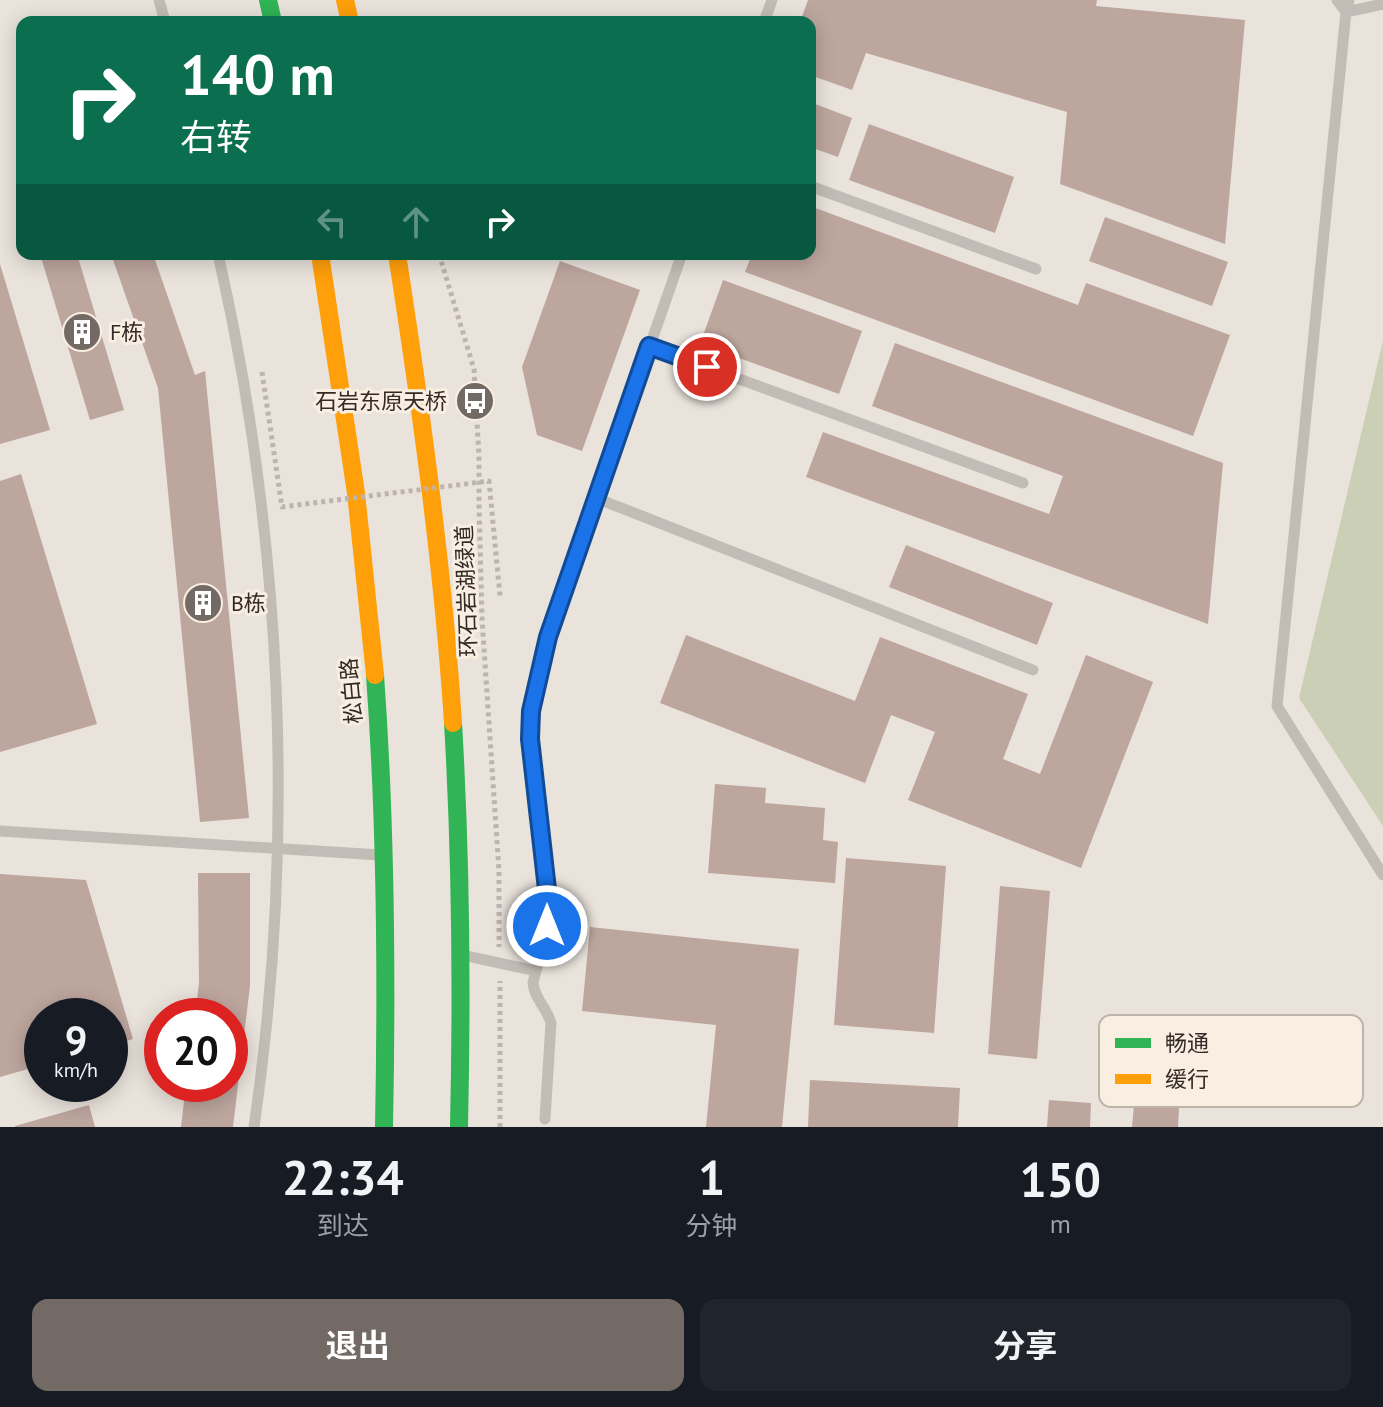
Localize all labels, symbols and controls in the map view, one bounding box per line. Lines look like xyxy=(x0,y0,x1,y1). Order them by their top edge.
text: 140 m xyxy=(180,38,335,110)
icon: right xyxy=(48,48,152,152)
text: 右转 xyxy=(180,113,252,160)
icon: left xyxy=(310,200,354,244)
icon: ahead xyxy=(394,200,438,244)
icon: right xyxy=(478,200,522,244)
building icon: F栋 xyxy=(61,311,103,353)
place label: F栋 xyxy=(110,318,143,346)
pin xyxy=(673,333,741,401)
icon: arrive xyxy=(685,345,729,389)
bus stop icon: 石岩东原天桥 xyxy=(454,380,496,422)
place label: 石岩东原天桥 xyxy=(315,387,447,415)
street label: 环石岩湖绿道 xyxy=(450,525,482,657)
building icon: B栋 xyxy=(182,582,224,624)
place label: B栋 xyxy=(231,589,266,617)
street label: 松白路 xyxy=(334,657,368,725)
position arrow xyxy=(505,884,589,968)
speed limit sign: 20 xyxy=(144,998,248,1102)
text: 9 xyxy=(65,1014,87,1066)
legend xyxy=(1099,1015,1363,1107)
text: 畅通 xyxy=(1165,1029,1209,1057)
text: km/h xyxy=(54,1057,98,1083)
text: 缓行 xyxy=(1165,1065,1209,1093)
text: 22:34 xyxy=(282,1146,404,1208)
text: 1 xyxy=(698,1146,725,1208)
text: 150 xyxy=(1019,1148,1101,1210)
text: m xyxy=(1050,1207,1071,1240)
text: 到达 xyxy=(317,1209,369,1242)
text: 分钟 xyxy=(686,1209,738,1242)
button: 退出 xyxy=(32,1299,684,1391)
button: 分享 xyxy=(700,1299,1351,1391)

